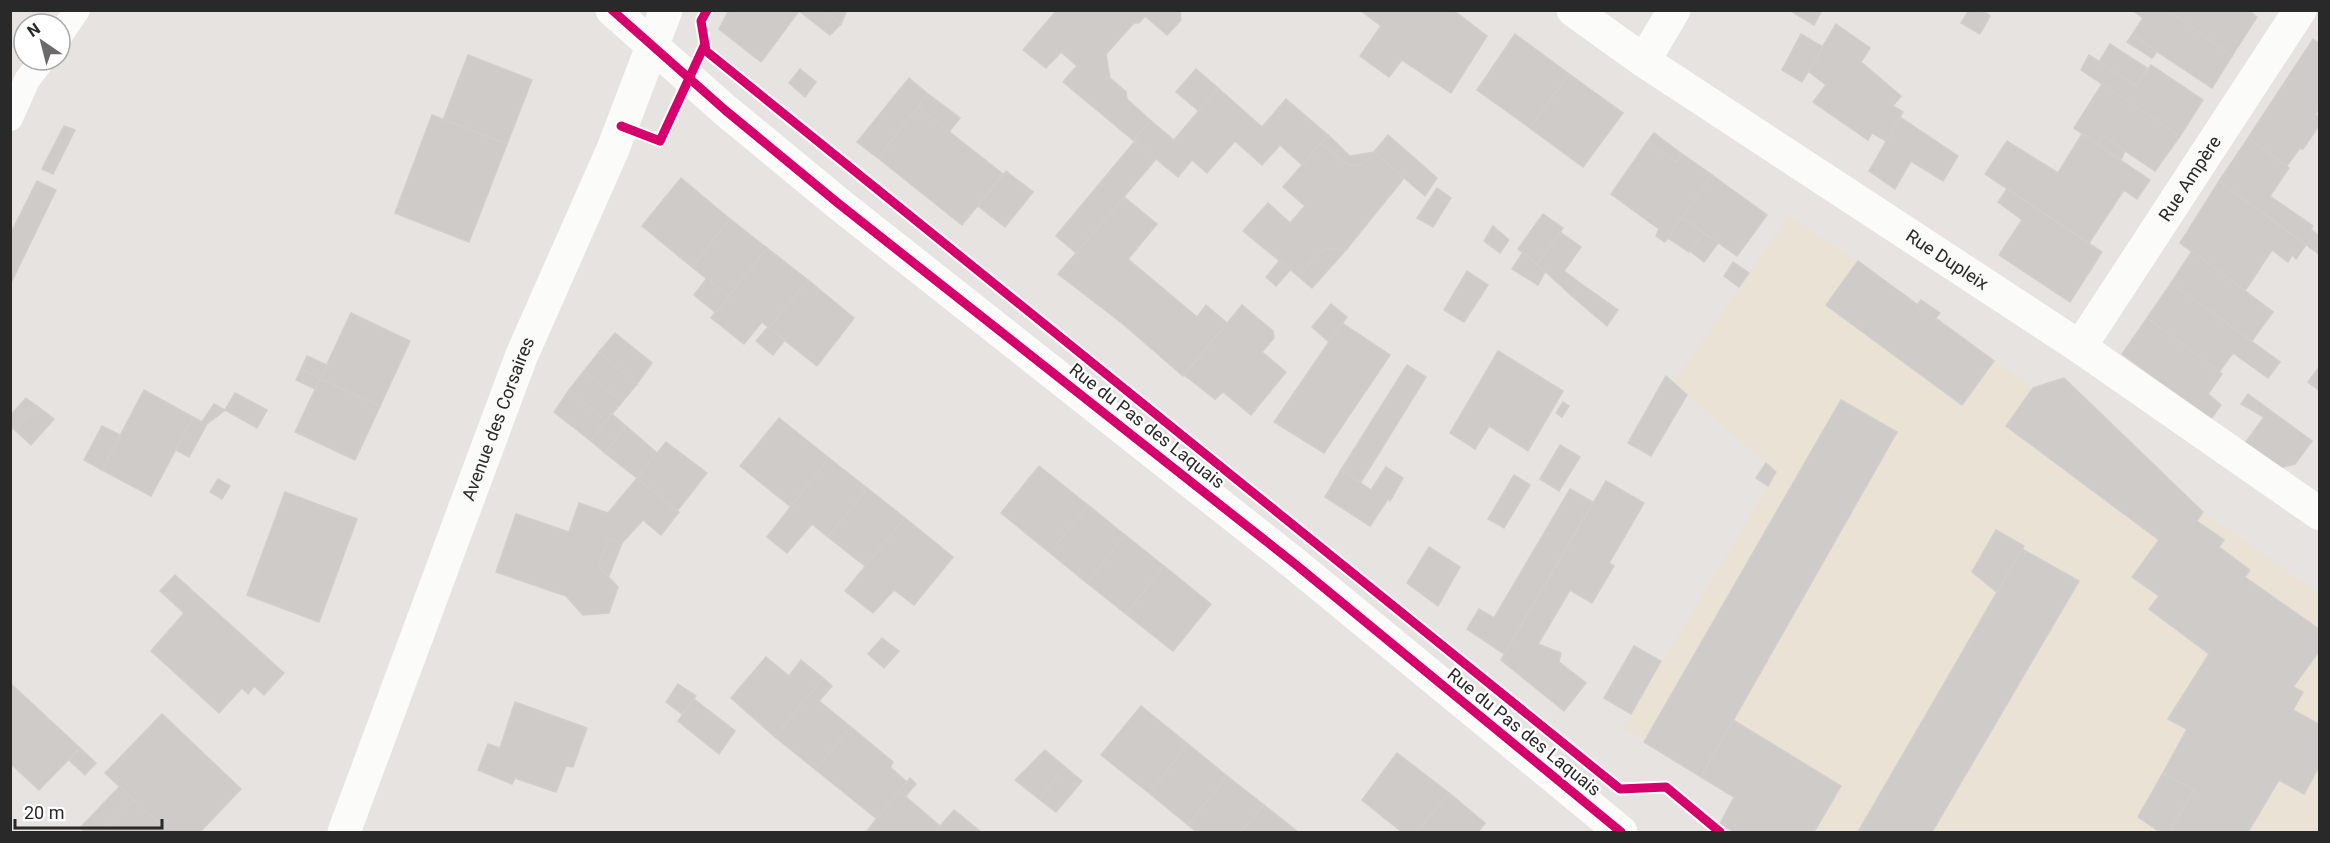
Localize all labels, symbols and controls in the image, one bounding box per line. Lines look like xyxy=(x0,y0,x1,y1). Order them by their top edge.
north arrow xyxy=(12,12,72,72)
text: N xyxy=(24,19,44,41)
street label: Rue Ampère xyxy=(2154,132,2225,225)
street label: Rue Dupleix xyxy=(1902,225,1993,294)
street label: Avenue des Corsaires xyxy=(457,334,539,503)
street label: Rue du Pas des Laquais xyxy=(1066,359,1229,493)
street label: Rue du Pas des Laquais xyxy=(1444,663,1605,800)
scale bar xyxy=(15,792,162,830)
text: 20 m xyxy=(24,802,64,823)

